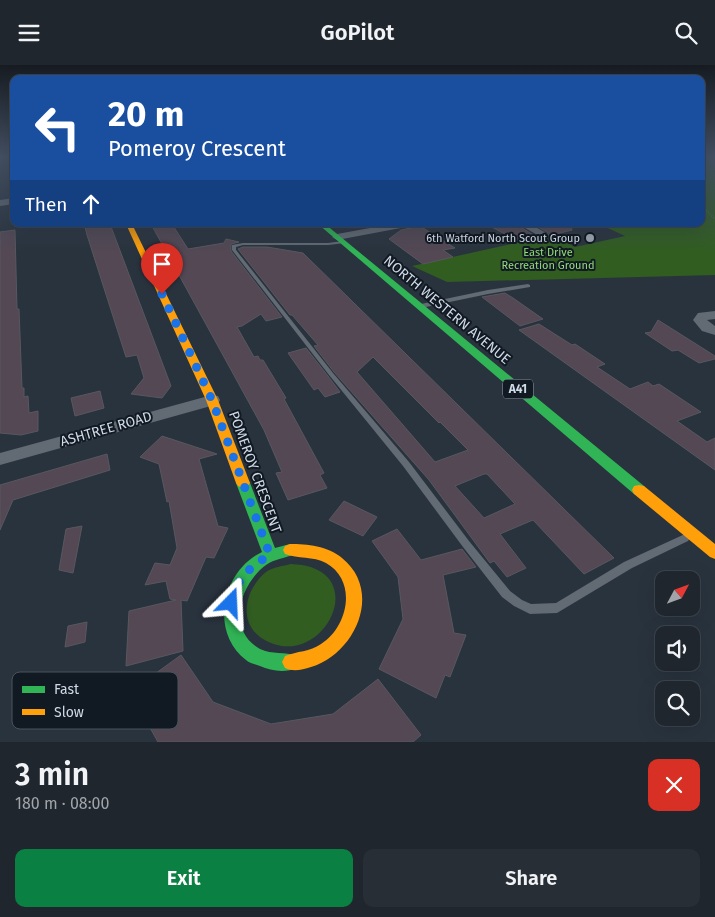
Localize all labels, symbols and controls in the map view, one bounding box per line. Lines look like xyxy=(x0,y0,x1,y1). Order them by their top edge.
icon: menu xyxy=(15,19,43,47)
text: GoPilot xyxy=(321,19,394,46)
icon: search xyxy=(672,19,700,47)
text: 20 m xyxy=(108,93,184,135)
icon: left xyxy=(25,95,90,160)
text: Pomeroy Crescent xyxy=(108,135,286,162)
icon: ahead xyxy=(77,190,105,218)
text: Then xyxy=(25,193,67,216)
place label: 6th Watford North Scout Group xyxy=(426,232,580,245)
marker: 6th Watford North Scout Group xyxy=(584,232,596,244)
pin xyxy=(141,243,183,294)
park label: East Drive Recreation Ground xyxy=(501,246,595,272)
icon: arrive xyxy=(148,250,176,278)
street label: NORTH WESTERN AVENUE xyxy=(380,252,514,368)
road number: A41 xyxy=(503,379,533,399)
street label: ASHTREE ROAD xyxy=(58,408,154,450)
street label: POMEROY CRESCENT xyxy=(225,409,285,536)
north arrow xyxy=(655,571,700,616)
map controls xyxy=(655,571,700,726)
position arrow xyxy=(204,576,256,628)
button: sound xyxy=(655,626,700,671)
legend xyxy=(12,672,178,729)
text: Fast xyxy=(54,681,80,698)
button: search xyxy=(655,681,700,726)
text: Slow xyxy=(54,704,84,721)
text: 3 min xyxy=(15,757,89,793)
button: close xyxy=(648,759,700,811)
text: 180 m · 08:00 xyxy=(15,794,109,813)
button: Exit xyxy=(15,849,353,907)
button: Share xyxy=(363,849,700,907)

